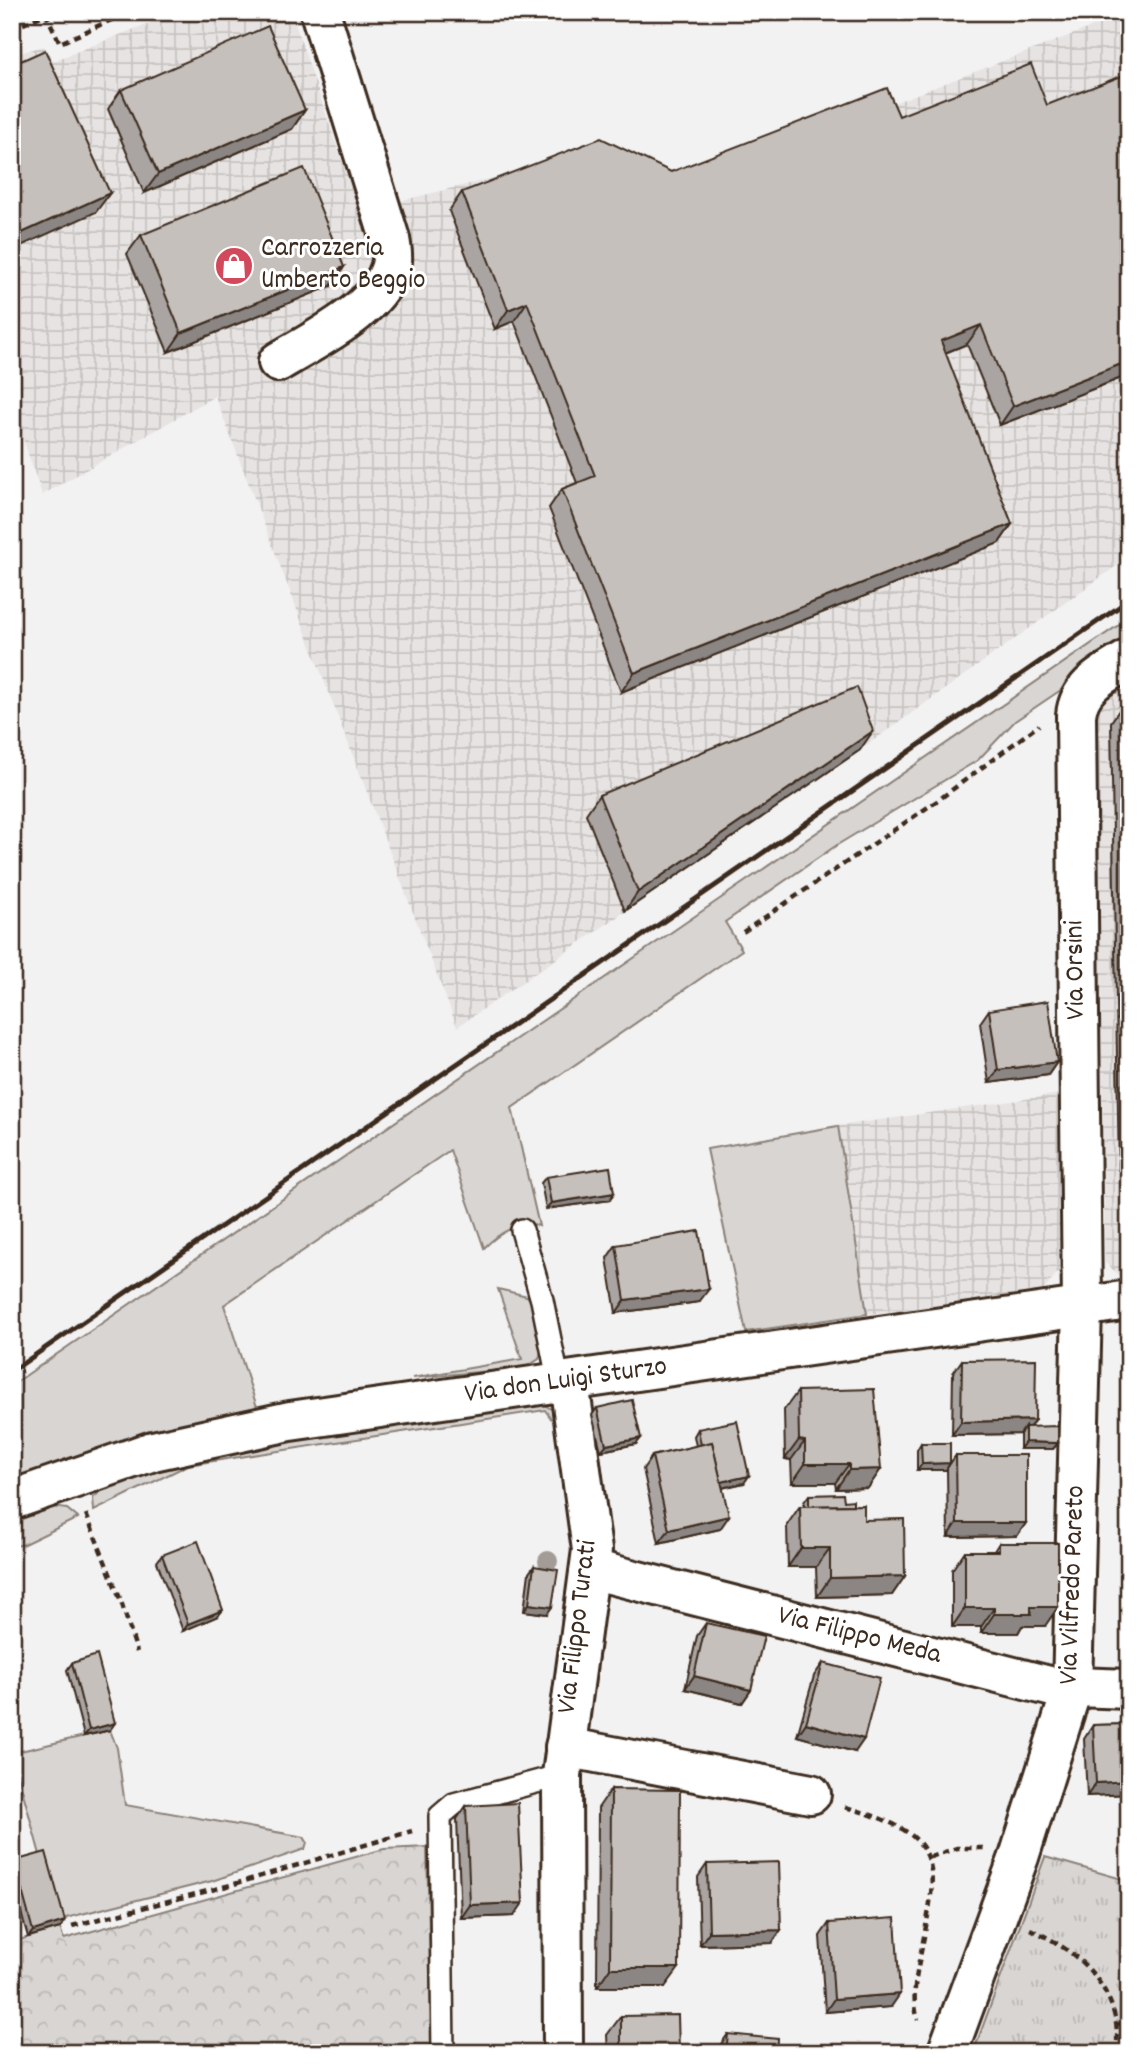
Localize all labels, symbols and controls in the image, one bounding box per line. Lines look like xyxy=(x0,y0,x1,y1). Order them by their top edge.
place label: Carrozzeria Umberto Beggio xyxy=(261,230,425,302)
shop icon: Carrozzeria Umberto Beggio xyxy=(213,245,255,287)
street label: Via Orsini xyxy=(1056,920,1098,1020)
street label: Via don Luigi Sturzo xyxy=(462,1348,670,1416)
street label: Via Vilfredo Pareto xyxy=(1051,1485,1097,1685)
street label: Via Filippo Turati xyxy=(549,1538,609,1716)
street label: Via Filippo Meda xyxy=(773,1597,946,1677)

